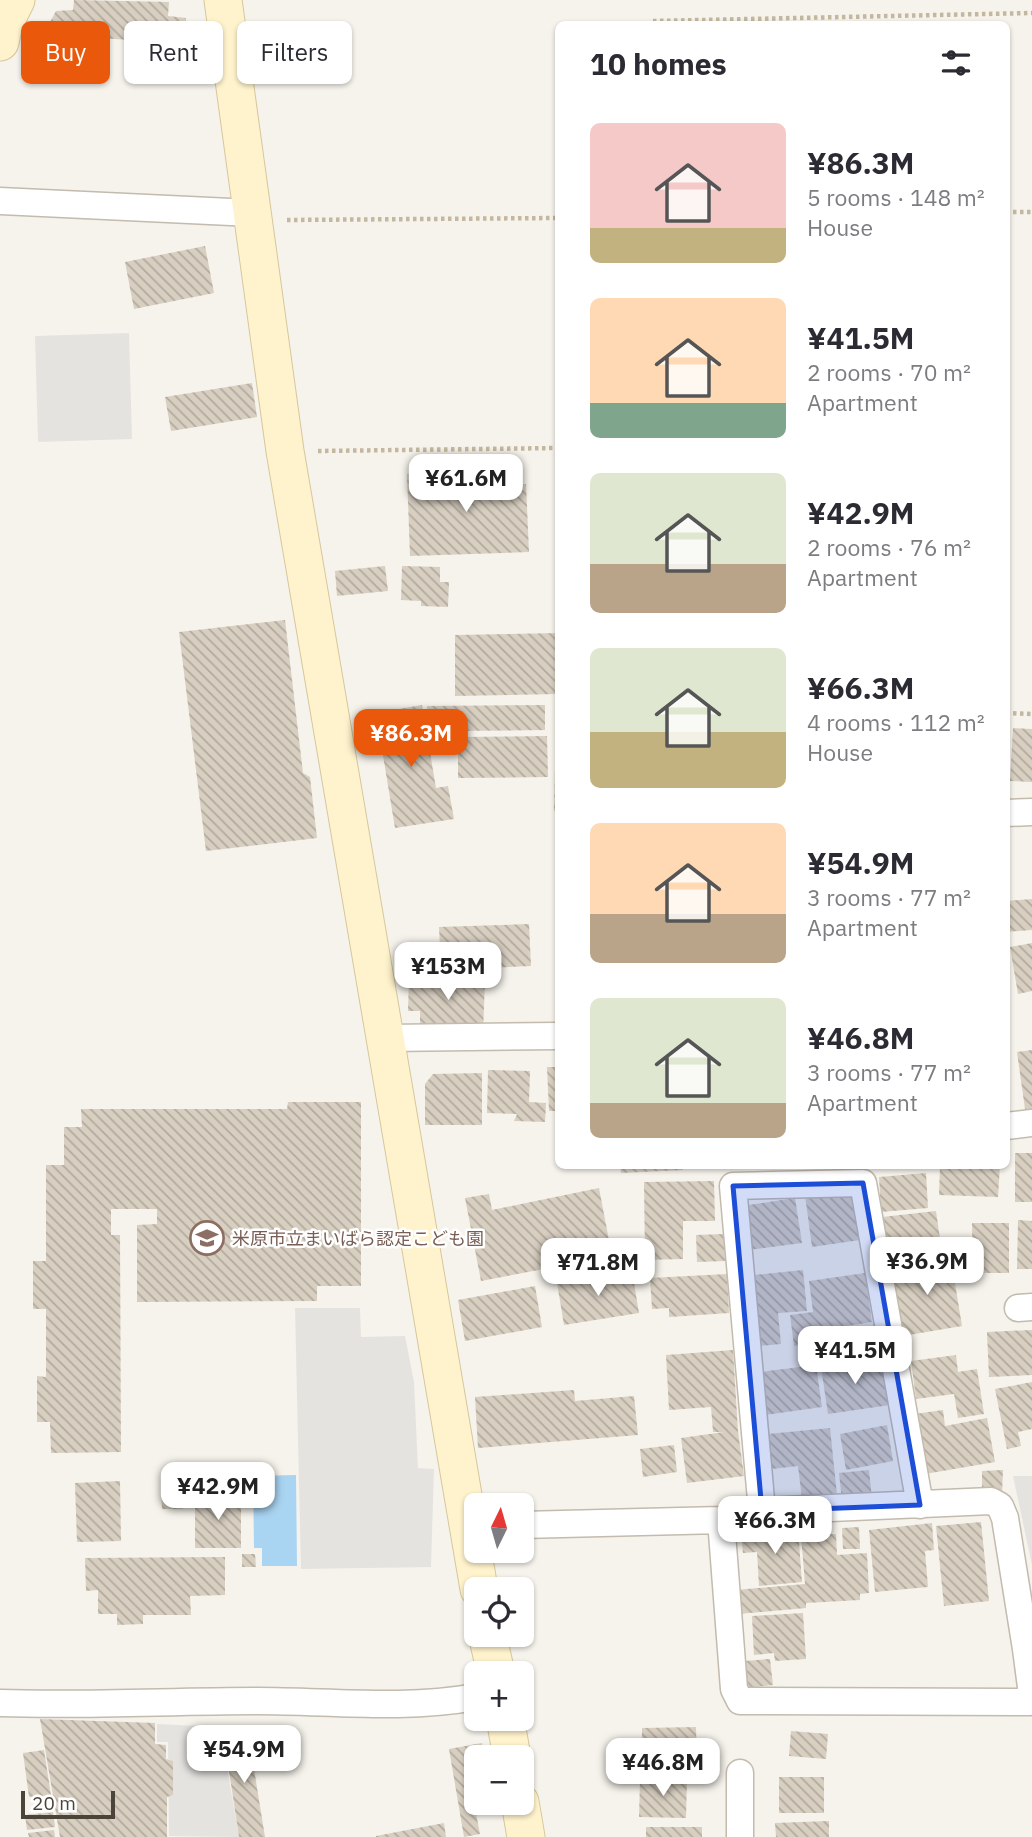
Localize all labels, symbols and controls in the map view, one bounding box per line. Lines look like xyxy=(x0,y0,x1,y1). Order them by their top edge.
chip: Buy xyxy=(21,21,110,84)
chip: Rent xyxy=(124,21,223,84)
chip: Filters xyxy=(237,21,352,84)
text: 10 homes xyxy=(590,44,727,83)
icon: filters xyxy=(937,44,975,82)
text: ¥86.3M xyxy=(807,143,914,182)
icon: home xyxy=(646,151,730,235)
text: 5 rooms · 148 m² xyxy=(807,182,985,212)
text: House xyxy=(807,212,873,242)
text: ¥41.5M xyxy=(807,318,914,357)
icon: home xyxy=(646,326,730,410)
text: 2 rooms · 70 m² xyxy=(807,357,971,387)
text: Apartment xyxy=(807,387,918,417)
pin: ¥61.6M xyxy=(409,454,523,514)
text: ¥61.6M xyxy=(425,462,507,492)
text: ¥42.9M xyxy=(807,493,914,532)
icon: home xyxy=(646,501,730,585)
text: 2 rooms · 76 m² xyxy=(807,532,971,562)
text: Apartment xyxy=(807,562,918,592)
text: ¥66.3M xyxy=(807,668,914,707)
icon: home xyxy=(646,676,730,760)
text: 4 rooms · 112 m² xyxy=(807,707,985,737)
pin: ¥86.3M xyxy=(354,710,468,769)
text: ¥86.3M xyxy=(370,717,452,747)
text: House xyxy=(807,737,873,767)
text: ¥54.9M xyxy=(807,843,914,882)
icon: home xyxy=(646,851,730,935)
text: 3 rooms · 77 m² xyxy=(807,882,971,912)
text: Apartment xyxy=(807,912,918,942)
pin: ¥153M xyxy=(399,942,497,1002)
text: ¥153M xyxy=(410,950,486,980)
text: ¥46.8M xyxy=(807,1018,914,1057)
icon: home xyxy=(646,1026,730,1110)
text: 3 rooms · 77 m² xyxy=(807,1057,971,1087)
text: Apartment xyxy=(807,1087,918,1117)
school or university icon: 米原市立まいばら認定こども園 xyxy=(188,1219,226,1257)
place label: 米原市立まいばら認定こども園 xyxy=(232,1227,484,1250)
pin: ¥71.8M xyxy=(541,1238,655,1298)
pin: ¥36.9M xyxy=(870,1238,984,1297)
text: ¥36.9M xyxy=(886,1245,968,1275)
text: ¥71.8M xyxy=(557,1246,639,1276)
pin: ¥41.5M xyxy=(798,1326,912,1386)
text: ¥41.5M xyxy=(814,1334,896,1364)
pin: ¥42.9M xyxy=(161,1462,275,1522)
text: ¥42.9M xyxy=(177,1470,259,1500)
north arrow xyxy=(464,1493,534,1563)
map controls xyxy=(464,1493,534,1815)
pin: ¥66.3M xyxy=(718,1496,832,1556)
text: ¥66.3M xyxy=(734,1504,816,1534)
button: locate xyxy=(464,1577,534,1647)
button: + xyxy=(464,1661,534,1731)
pin: ¥54.9M xyxy=(187,1726,301,1785)
text: ¥54.9M xyxy=(203,1733,285,1763)
pin: ¥46.8M xyxy=(606,1738,720,1798)
button: − xyxy=(464,1745,534,1815)
text: ¥46.8M xyxy=(622,1746,704,1776)
scale bar xyxy=(21,1788,116,1820)
text: 20 m xyxy=(32,1791,76,1815)

